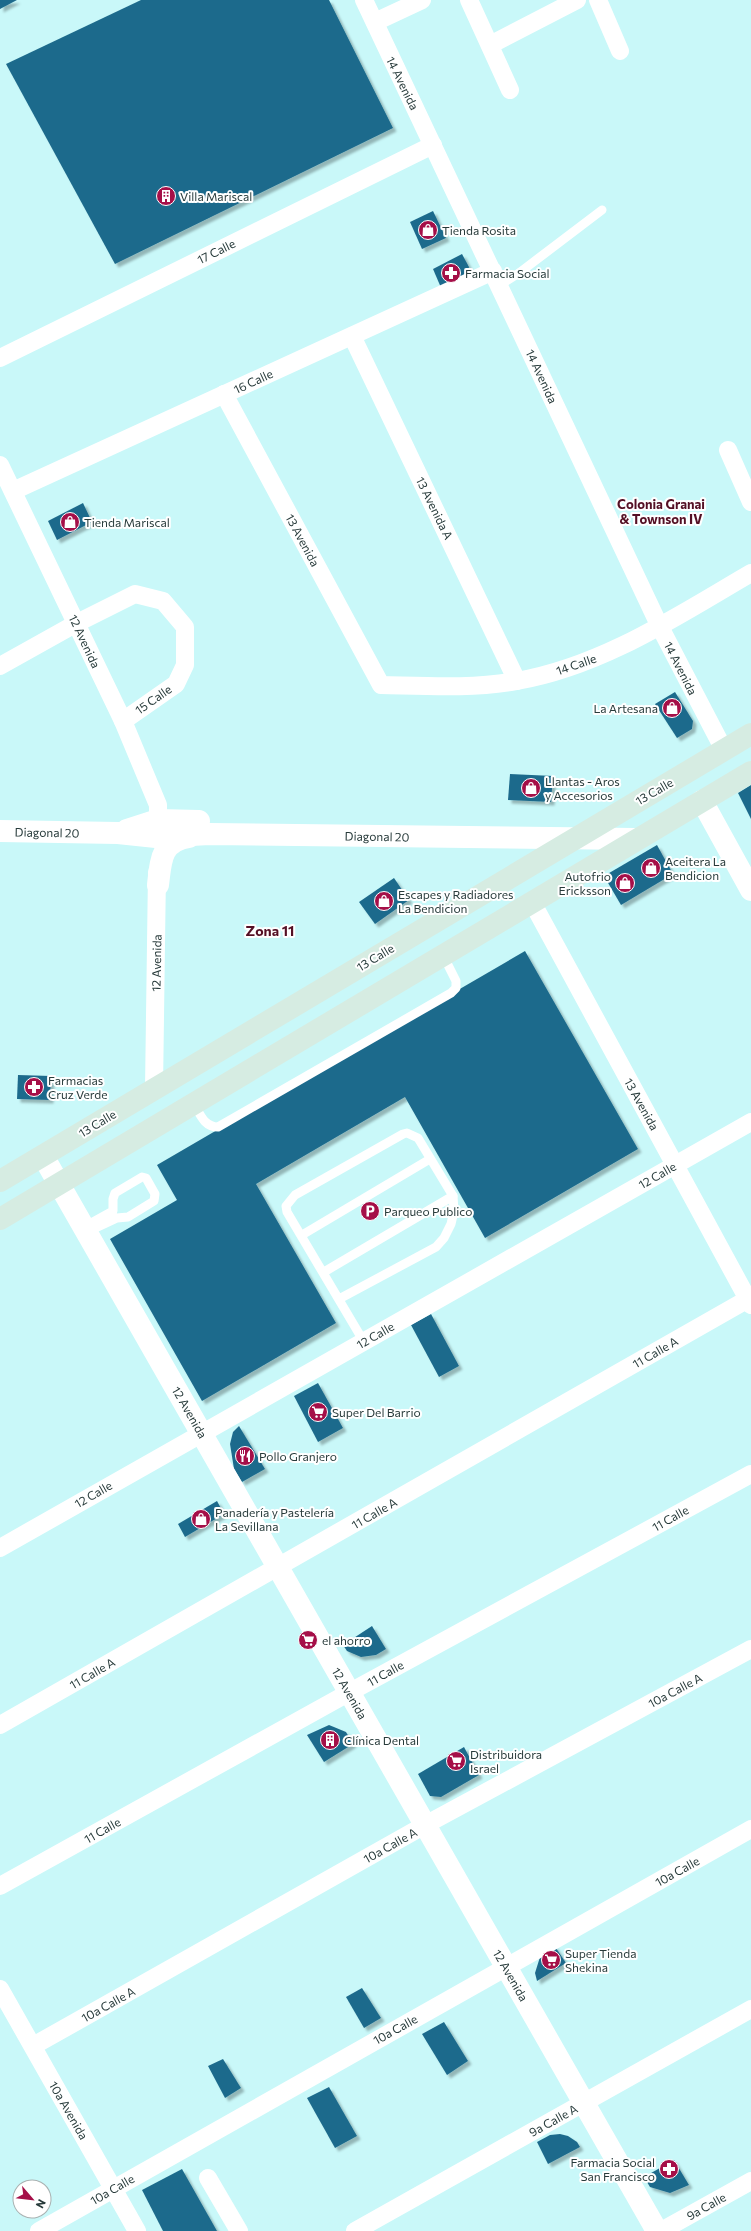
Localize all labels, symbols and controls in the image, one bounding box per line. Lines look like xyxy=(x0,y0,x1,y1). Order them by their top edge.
street label: 14 Avenida xyxy=(384,54,422,112)
building icon: Villa Mariscal xyxy=(155,185,177,207)
place label: Villa Mariscal xyxy=(180,189,252,203)
shop icon: Tienda Rosita xyxy=(417,219,439,241)
place label: Tienda Rosita xyxy=(442,223,516,237)
street label: 17 Calle xyxy=(195,236,237,266)
pharmacy icon: Farmacia Social xyxy=(440,262,462,284)
place label: Farmacia Social xyxy=(465,266,550,280)
street label: 14 Avenida xyxy=(523,347,561,405)
street label: 16 Calle xyxy=(231,366,275,396)
street label: 13 Avenida A xyxy=(414,474,456,542)
district label: Colonia Granai & Townson IV xyxy=(617,496,705,527)
shop icon: Tienda Mariscal xyxy=(59,511,81,533)
street label: 13 Avenida xyxy=(283,511,323,569)
place label: Tienda Mariscal xyxy=(84,515,170,529)
street label: 12 Avenida xyxy=(67,612,103,670)
street label: 14 Avenida xyxy=(662,639,700,697)
street label: 14 Calle xyxy=(554,651,598,677)
street label: 15 Calle xyxy=(132,681,174,717)
shop icon: La Artesana xyxy=(661,697,683,719)
place label: La Artesana xyxy=(593,701,658,715)
place label: Llantas - Aros y Accesorios xyxy=(545,774,620,802)
street label: 13 Calle xyxy=(633,775,675,807)
shop icon: Llantas - Aros y Accesorios xyxy=(520,777,542,799)
street label: Diagonal 20 xyxy=(15,824,80,840)
street label: Diagonal 20 xyxy=(345,828,410,844)
place label: Aceitera La Bendicion xyxy=(665,854,726,882)
shop icon: Aceitera La Bendicion xyxy=(640,857,662,879)
place label: Autofrio Ericksson xyxy=(559,869,611,897)
shop icon: Autofrio Ericksson xyxy=(614,872,636,894)
place label: Escapes y Radiadores La Bendicion xyxy=(398,887,514,915)
shop icon: Escapes y Radiadores La Bendicion xyxy=(373,890,395,912)
district label: Zona 11 xyxy=(246,922,294,939)
street label: 12 Avenida xyxy=(149,934,163,992)
street label: 13 Calle xyxy=(354,940,396,974)
place label: Farmacias Cruz Verde xyxy=(48,1073,108,1101)
street label: 13 Avenida xyxy=(622,1075,662,1133)
pharmacy icon: Farmacias Cruz Verde xyxy=(23,1076,45,1098)
street label: 13 Calle xyxy=(76,1106,118,1140)
street label: 12 Calle xyxy=(636,1159,678,1191)
parking icon: Parqueo Publico xyxy=(359,1200,381,1222)
place label: Parqueo Publico xyxy=(384,1204,472,1218)
street label: 12 Calle xyxy=(354,1319,396,1351)
street label: 11 Calle A xyxy=(630,1333,680,1371)
street label: 12 Avenida xyxy=(170,1384,210,1440)
supermarket icon: Super Del Barrio xyxy=(307,1401,329,1423)
place label: Super Del Barrio xyxy=(332,1405,421,1419)
restaurant icon: Pollo Granjero xyxy=(234,1445,256,1467)
place label: Pollo Granjero xyxy=(259,1449,337,1463)
street label: 12 Calle xyxy=(72,1478,114,1510)
street label: 11 Calle A xyxy=(349,1494,399,1532)
street label: 11 Calle xyxy=(649,1502,691,1534)
place label: Panadería y Pastelería La Sevillana xyxy=(215,1505,334,1533)
shop icon: Panadería y Pastelería La Sevillana xyxy=(190,1508,212,1530)
supermarket icon: el ahorro xyxy=(297,1629,319,1651)
place label: el ahorro xyxy=(322,1633,371,1647)
street label: 11 Calle A xyxy=(67,1654,117,1692)
street label: 11 Calle xyxy=(364,1657,406,1689)
street label: 12 Avenida xyxy=(330,1665,370,1721)
street label: 10a Calle A xyxy=(646,1670,704,1710)
building icon: Clínica Dental xyxy=(319,1729,341,1751)
place label: Clínica Dental xyxy=(344,1733,419,1747)
place label: Distribuidora Israel xyxy=(470,1747,542,1775)
supermarket icon: Distribuidora Israel xyxy=(445,1750,467,1772)
street label: 11 Calle xyxy=(81,1814,123,1846)
street label: 10a Calle A xyxy=(361,1825,419,1865)
street label: 10a Calle xyxy=(652,1853,702,1889)
place label: Super Tienda Shekina xyxy=(565,1946,636,1974)
street label: 12 Avenida xyxy=(491,1947,531,2003)
supermarket icon: Super Tienda Shekina xyxy=(540,1949,562,1971)
street label: 10a Calle A xyxy=(79,1984,137,2024)
street label: 10a Calle xyxy=(370,2011,420,2047)
street label: 10a Avenida xyxy=(47,2078,91,2142)
street label: 9a Calle A xyxy=(526,2101,580,2139)
place label: Farmacia Social San Francisco xyxy=(570,2155,655,2183)
pharmacy icon: Farmacia Social San Francisco xyxy=(658,2158,680,2180)
street label: 10a Calle xyxy=(88,2171,136,2207)
north arrow xyxy=(12,2179,52,2219)
street label: 9a Calle xyxy=(684,2190,728,2222)
text: N xyxy=(34,2197,49,2211)

